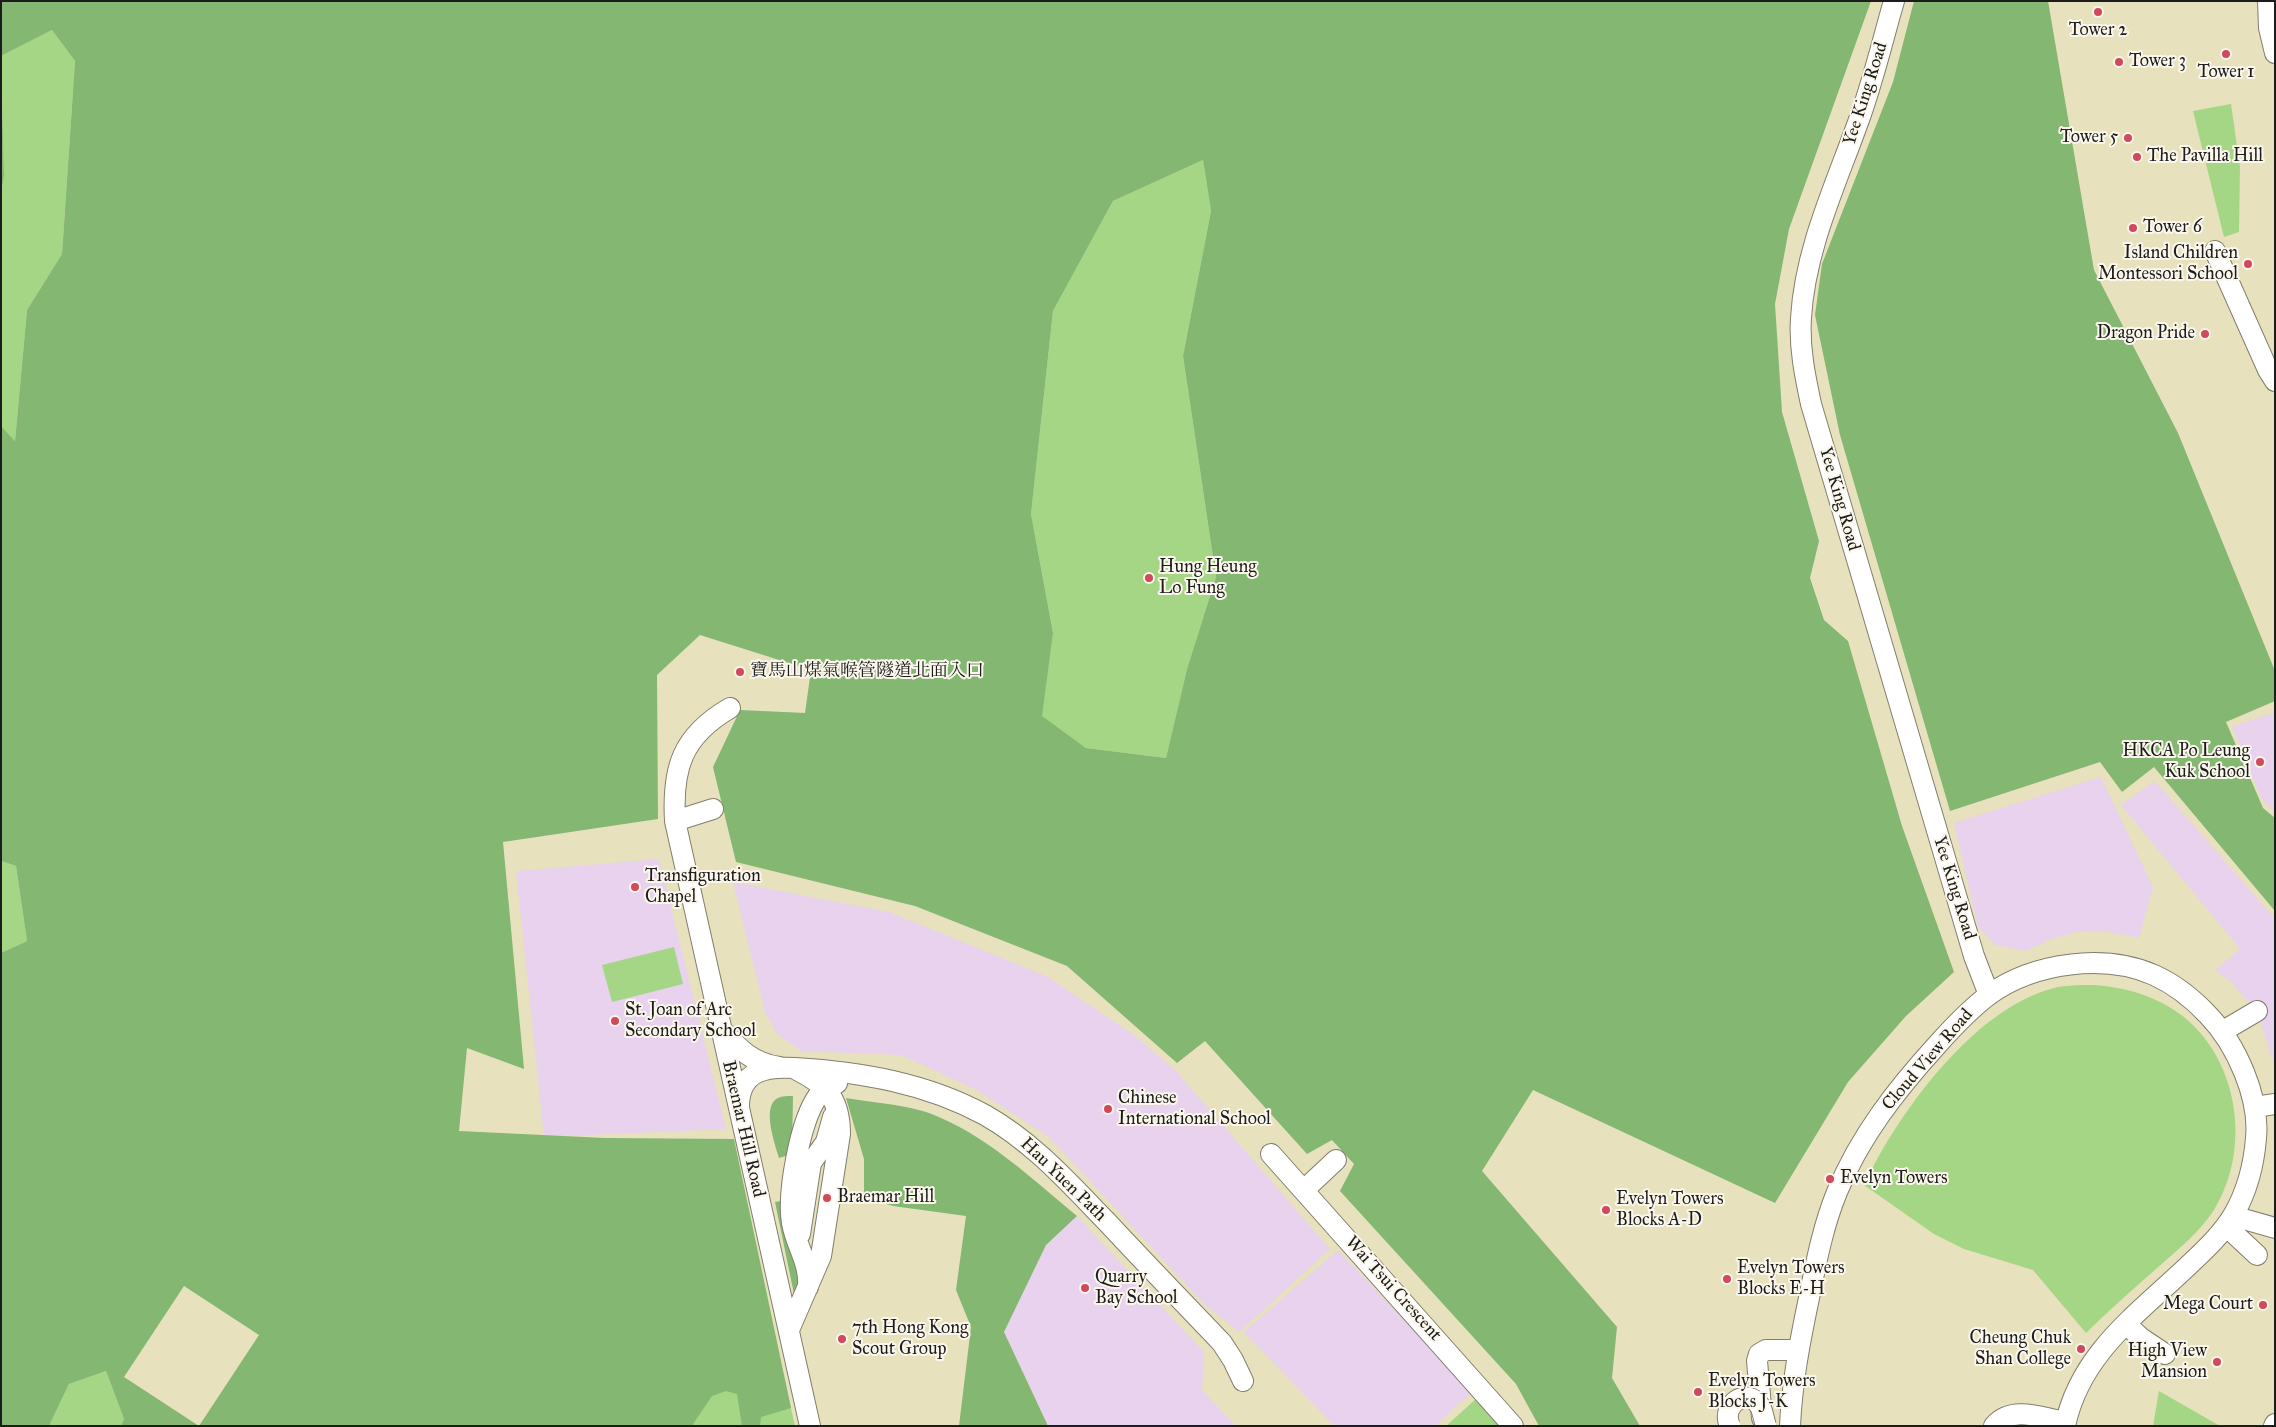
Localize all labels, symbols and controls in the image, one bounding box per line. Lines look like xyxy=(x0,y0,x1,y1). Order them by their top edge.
marker: Tower 2 xyxy=(2092,6,2104,18)
place label: Tower 2 xyxy=(2069,20,2127,42)
street label: Yee King Road xyxy=(1839,40,1893,148)
marker: Tower 1 xyxy=(2220,48,2232,60)
place label: Tower 3 xyxy=(2129,51,2186,73)
marker: Tower 3 xyxy=(2113,56,2125,68)
place label: Tower 1 xyxy=(2198,62,2254,84)
place label: Tower 5 xyxy=(2060,127,2118,149)
marker: Tower 5 xyxy=(2122,132,2134,144)
place label: The Pavilla Hill xyxy=(2147,146,2263,168)
marker: The Pavilla Hill xyxy=(2131,151,2143,163)
place label: Tower 6 xyxy=(2143,217,2202,239)
marker: Tower 6 xyxy=(2127,222,2139,234)
place label: Island Children Montessori School xyxy=(2098,243,2238,286)
marker: Island Children Montessori School xyxy=(2242,258,2254,270)
place label: Dragon Pride xyxy=(2097,323,2195,345)
marker: Dragon Pride xyxy=(2199,328,2211,340)
street label: Yee King Road xyxy=(1814,445,1864,553)
place label: Hung Heung Lo Fung xyxy=(1159,557,1257,600)
marker: Hung Heung Lo Fung xyxy=(1143,572,1155,584)
place label: 寶馬山煤氣喉管隧道北面入口 xyxy=(750,661,984,683)
marker: 寶馬山煤氣喉管隧道北面入口 xyxy=(734,666,746,678)
place label: HKCA Po Leung Kuk School xyxy=(2122,741,2250,784)
marker: HKCA Po Leung Kuk School xyxy=(2254,756,2266,768)
street label: Yee King Road xyxy=(1928,834,1980,942)
place label: Transfiguration Chapel xyxy=(645,866,761,909)
marker: Transfiguration Chapel xyxy=(629,881,641,893)
place label: St. Joan of Arc Secondary School xyxy=(625,1000,756,1042)
street label: Cloud View Road xyxy=(1878,1005,1978,1115)
marker: St. Joan of Arc Secondary School xyxy=(609,1015,621,1027)
street label: Braemar Hill Road xyxy=(717,1059,769,1199)
place label: Chinese International School xyxy=(1118,1088,1271,1130)
marker: Chinese International School xyxy=(1102,1103,1114,1115)
street label: Hau Yuen Path xyxy=(1015,1134,1111,1226)
place label: Evelyn Towers xyxy=(1840,1168,1947,1190)
marker: Evelyn Towers xyxy=(1824,1173,1836,1185)
place label: Braemar Hill xyxy=(837,1187,934,1209)
place label: Evelyn Towers Blocks A-D xyxy=(1616,1189,1723,1232)
marker: Braemar Hill xyxy=(821,1192,833,1204)
marker: Evelyn Towers Blocks A-D xyxy=(1600,1204,1612,1216)
street label: Wai Tsui Crescent xyxy=(1340,1232,1446,1346)
place label: Evelyn Towers Blocks E-H xyxy=(1737,1258,1844,1300)
place label: Quarry Bay School xyxy=(1095,1267,1178,1310)
marker: Evelyn Towers Blocks E-H xyxy=(1721,1273,1733,1285)
marker: Quarry Bay School xyxy=(1079,1282,1091,1294)
place label: Mega Court xyxy=(2163,1294,2253,1316)
marker: Mega Court xyxy=(2257,1299,2269,1311)
place label: 7th Hong Kong Scout Group xyxy=(852,1318,968,1360)
place label: Cheung Chuk Shan College xyxy=(1970,1328,2071,1370)
marker: 7th Hong Kong Scout Group xyxy=(836,1333,848,1345)
place label: High View Mansion xyxy=(2128,1341,2207,1384)
marker: Cheung Chuk Shan College xyxy=(2075,1343,2087,1355)
marker: High View Mansion xyxy=(2211,1356,2223,1368)
place label: Evelyn Towers Blocks J-K xyxy=(1708,1371,1815,1414)
marker: Evelyn Towers Blocks J-K xyxy=(1692,1386,1704,1398)

